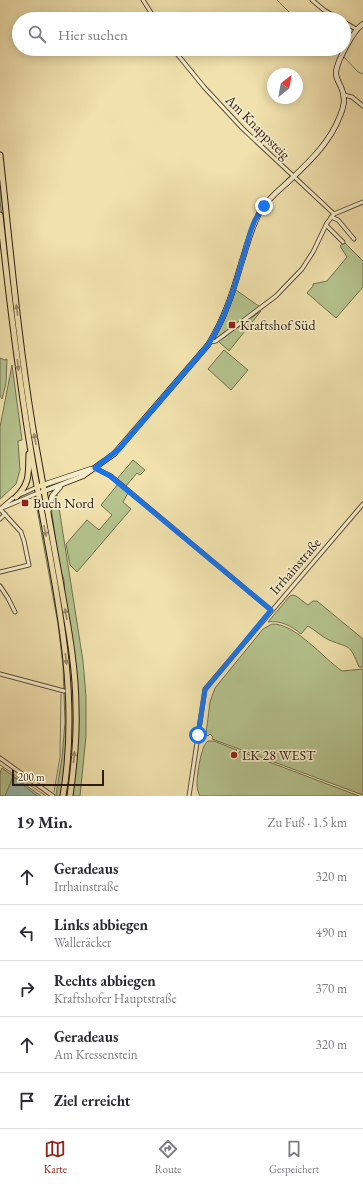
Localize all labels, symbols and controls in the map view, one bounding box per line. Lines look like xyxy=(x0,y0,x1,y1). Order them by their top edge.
search box xyxy=(12,12,351,56)
icon: search xyxy=(26,23,48,45)
text: Hier suchen xyxy=(58,25,128,44)
north arrow xyxy=(267,68,303,104)
street label: Am Knappsteig xyxy=(221,90,295,164)
route end xyxy=(255,197,273,215)
one-way arrow xyxy=(14,304,20,316)
place label: Kraftshof Süd xyxy=(240,316,316,334)
marker: Kraftshof Süd xyxy=(227,320,237,330)
one-way arrow xyxy=(14,359,21,371)
one-way arrow xyxy=(31,433,37,445)
place label: Buch Nord xyxy=(33,494,95,512)
marker: Buch Nord xyxy=(20,498,30,508)
one-way arrow xyxy=(42,525,48,537)
street label: Irrhainstraße xyxy=(265,533,325,598)
one-way arrow xyxy=(63,608,69,620)
one-way arrow xyxy=(63,653,70,665)
route start xyxy=(189,726,207,744)
place label: LK 28 WEST xyxy=(242,746,316,764)
marker: LK 28 WEST xyxy=(229,750,239,760)
one-way arrow xyxy=(71,751,78,763)
scale bar xyxy=(12,768,104,787)
text: 200 m xyxy=(18,770,45,784)
text: 19 Min. xyxy=(16,811,72,833)
text: Zu Fuß · 1.5 km xyxy=(268,814,347,831)
text: Geradeaus xyxy=(54,859,118,878)
icon: ahead xyxy=(16,866,38,888)
text: 320 m xyxy=(316,868,347,885)
text: Irrhainstraße xyxy=(54,878,118,895)
text: Links abbiegen xyxy=(54,915,148,934)
icon: left xyxy=(16,922,38,944)
text: 490 m xyxy=(316,924,347,941)
text: Walleräcker xyxy=(54,934,111,951)
text: Rechts abbiegen xyxy=(54,971,156,990)
icon: right xyxy=(16,978,38,1000)
text: 370 m xyxy=(316,980,347,997)
text: Kraftshofer Hauptstraße xyxy=(54,990,177,1007)
text: Geradeaus xyxy=(54,1027,118,1046)
icon: ahead xyxy=(16,1034,38,1056)
text: 320 m xyxy=(316,1036,347,1053)
text: Am Kressenstein xyxy=(54,1046,138,1063)
icon: arrive xyxy=(16,1090,38,1112)
text: Ziel erreicht xyxy=(54,1091,130,1110)
tab: Karte xyxy=(44,1138,67,1176)
tab: Route xyxy=(155,1138,182,1176)
tab: Gespeichert xyxy=(269,1138,319,1176)

